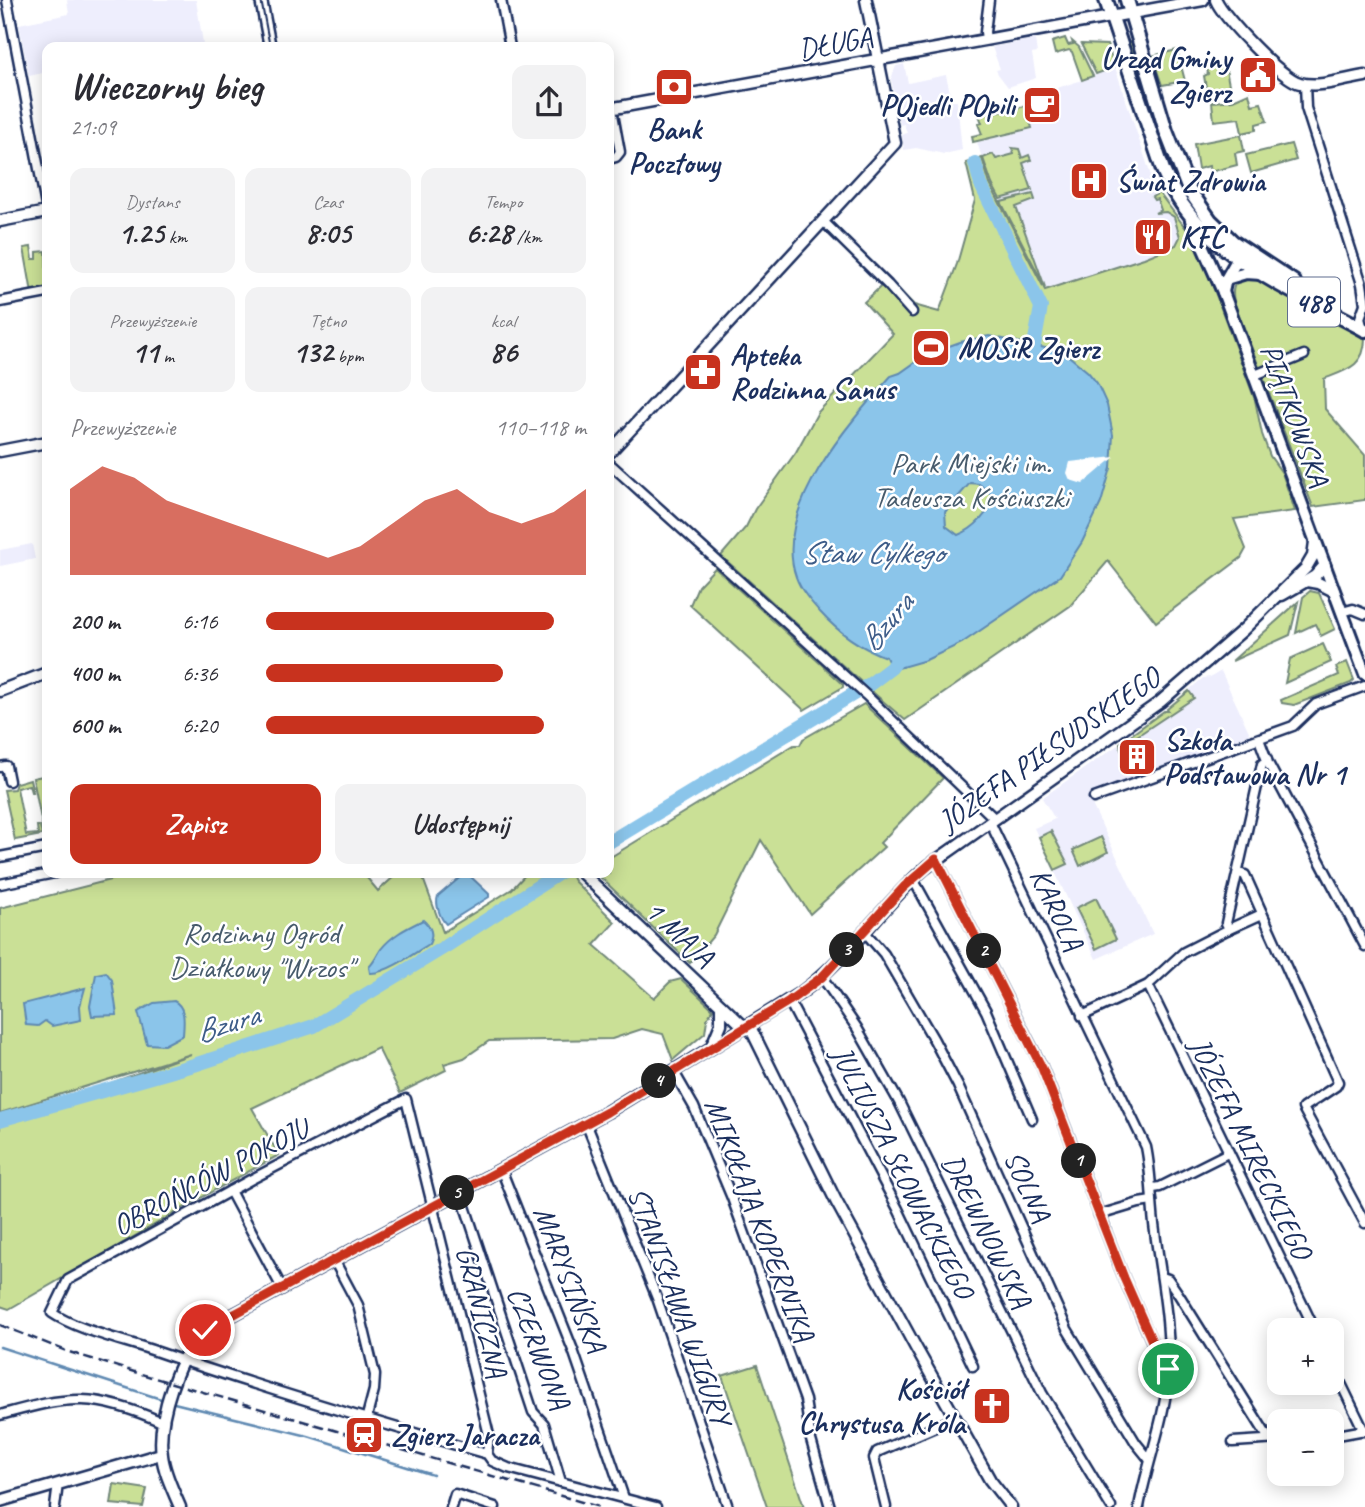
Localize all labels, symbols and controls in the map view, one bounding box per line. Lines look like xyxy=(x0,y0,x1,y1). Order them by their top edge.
street label: DŁUGA xyxy=(795,17,876,69)
place label: Urząd Gminy Zgierz xyxy=(1101,39,1234,111)
public building icon: Urząd Gminy Zgierz xyxy=(1237,54,1279,96)
text: Wieczorny bieg xyxy=(70,63,262,110)
button: share xyxy=(512,65,586,139)
bank icon: Bank Pocztowy xyxy=(653,66,695,108)
cafe icon: POjedli POpili xyxy=(1021,84,1063,126)
place label: POjedli POpili xyxy=(880,86,1019,124)
place label: Bank Pocztowy xyxy=(629,110,722,183)
text: 21:09 xyxy=(70,113,116,142)
hospital icon: Świat Zdrowia xyxy=(1068,160,1110,202)
place label: Świat Zdrowia xyxy=(1116,162,1268,200)
text: Dystans xyxy=(126,190,180,214)
text: Czas xyxy=(313,190,343,214)
text: Tempo xyxy=(484,190,522,214)
text: 1.25 xyxy=(118,214,164,252)
text: 8:05 xyxy=(305,214,351,252)
text: 6:28 xyxy=(465,214,512,252)
restaurant icon: KFC xyxy=(1132,216,1174,258)
place label: KFC xyxy=(1180,218,1229,256)
text: km xyxy=(164,225,187,249)
text: /km xyxy=(512,225,542,249)
road number: 488 xyxy=(1288,278,1340,326)
text: Przewyższenie xyxy=(109,309,196,333)
text: Tętno xyxy=(310,309,346,333)
text: kcal xyxy=(491,309,516,333)
sports icon: MOSiR Zgierz xyxy=(910,327,952,369)
place label: MOSiR Zgierz xyxy=(958,329,1102,367)
text: 11 xyxy=(132,333,159,371)
text: 132 xyxy=(292,333,333,371)
text: 86 xyxy=(490,333,517,371)
place label: Apteka Rodzinna Sanus xyxy=(730,336,898,408)
street label: PIĄTKOWSKA xyxy=(1252,339,1339,492)
text: m xyxy=(159,344,174,368)
text: bpm xyxy=(333,344,364,368)
pharmacy icon: Apteka Rodzinna Sanus xyxy=(682,351,724,393)
text: Przewyższenie xyxy=(70,413,175,442)
text: 110–118 m xyxy=(495,413,586,442)
park label: Park Miejski im. Tadeusza Kościuszki xyxy=(874,444,1072,516)
water label: Staw Cylkego xyxy=(801,532,948,573)
water label: Bzura xyxy=(850,582,924,660)
text: 200 m xyxy=(70,607,120,636)
text: 6:16 xyxy=(182,607,218,636)
street label: JÓZEFA PIŁSUDSKIEGO xyxy=(929,657,1170,841)
text: 400 m xyxy=(70,659,120,688)
text: 6:36 xyxy=(182,659,218,688)
text: 600 m xyxy=(70,711,120,740)
text: 6:20 xyxy=(182,711,218,740)
place label: Szkoła Podstawowa Nr 1 xyxy=(1164,721,1349,793)
building icon: Szkoła Podstawowa Nr 1 xyxy=(1116,736,1158,778)
button: Zapisz xyxy=(70,784,321,864)
button: Udostępnij xyxy=(335,784,586,864)
street label: KAROLA xyxy=(1021,862,1093,957)
street label: 1 MAJA xyxy=(637,891,724,975)
park label: Rodzinny Ogród Działkowy "Wrzos" xyxy=(169,914,359,986)
pin: 3 xyxy=(830,932,864,968)
pin: 2 xyxy=(967,934,1002,968)
text: 3 xyxy=(842,937,851,961)
text: 2 xyxy=(979,938,988,962)
water label: Bzura xyxy=(190,993,267,1052)
street label: JÓZEFA MIRECKIEGO xyxy=(1180,1029,1322,1268)
street label: JULIUSZA SŁOWACKIEGO xyxy=(822,1038,985,1307)
pin: 4 xyxy=(642,1064,676,1098)
text: 4 xyxy=(654,1068,663,1092)
street label: MIKOŁAJA KOPERNIKA xyxy=(696,1093,824,1348)
street label: OBROŃCÓW POKOJU xyxy=(106,1107,318,1245)
street label: SOLNA xyxy=(996,1144,1061,1228)
pin: 1 xyxy=(1062,1144,1096,1178)
street label: DREWNOWSKA xyxy=(933,1148,1041,1315)
text: 1 xyxy=(1074,1148,1083,1172)
pin: 5 xyxy=(440,1176,475,1210)
text: 5 xyxy=(452,1180,461,1204)
street label: STANISŁAWA WIGURY xyxy=(619,1182,742,1435)
street label: MARYSIŃSKA xyxy=(525,1201,616,1359)
street label: GRANICZNA xyxy=(447,1242,517,1382)
street label: CZERWONA xyxy=(498,1281,580,1415)
pin xyxy=(175,1300,235,1360)
icon: check xyxy=(186,1311,224,1349)
map controls xyxy=(1267,1318,1344,1486)
button: + xyxy=(1267,1318,1344,1395)
pin xyxy=(1138,1339,1198,1399)
icon: arrive xyxy=(1149,1350,1187,1388)
place label: Kościół Chrystusa Króla xyxy=(799,1370,970,1442)
church icon: Kościół Chrystusa Króla xyxy=(971,1385,1013,1427)
button: − xyxy=(1267,1409,1344,1486)
station icon: Zgierz Jaracza xyxy=(343,1414,385,1456)
place label: Zgierz Jaracza xyxy=(391,1416,541,1454)

